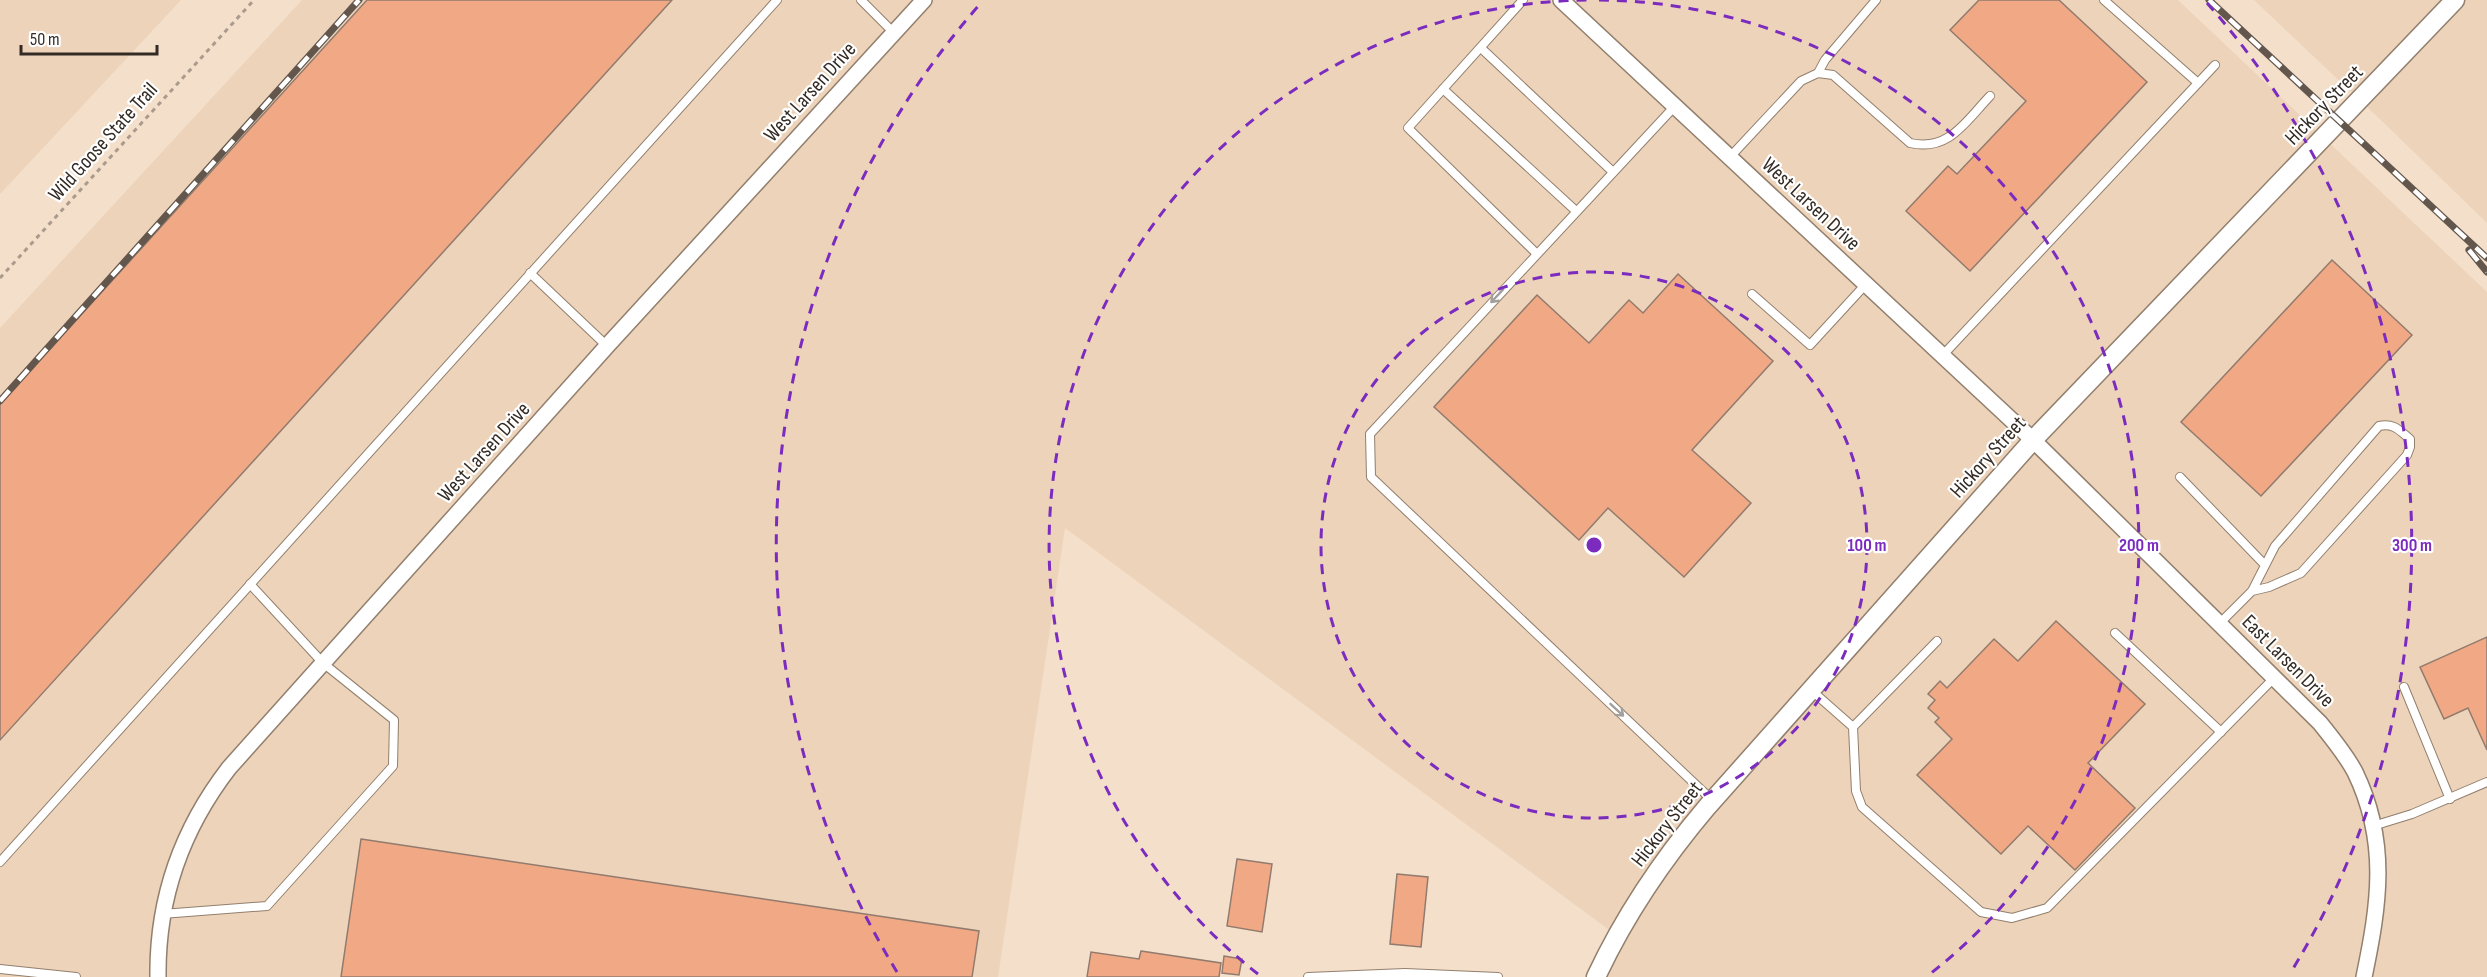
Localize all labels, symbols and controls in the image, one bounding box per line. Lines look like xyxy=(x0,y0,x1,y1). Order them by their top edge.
scale bar xyxy=(21,18,158,56)
text: 50 m xyxy=(30,29,60,50)
street label: West Larsen Drive xyxy=(759,37,861,147)
street label: Hickory Street xyxy=(2280,60,2368,150)
street label: Wild Goose State Trail xyxy=(43,78,163,206)
street label: West Larsen Drive xyxy=(1757,152,1865,256)
one-way arrow xyxy=(1490,289,1504,304)
street label: West Larsen Drive xyxy=(433,397,535,507)
street label: Hickory Street xyxy=(1945,411,2031,503)
centre of rings xyxy=(1584,535,1604,555)
text: 100 m xyxy=(1848,535,1887,556)
text: 200 m xyxy=(2119,535,2159,556)
text: 300 m xyxy=(2392,535,2432,556)
street label: East Larsen Drive xyxy=(2237,610,2339,712)
one-way arrow xyxy=(1610,703,1625,717)
street label: Hickory Street xyxy=(1626,776,1708,872)

